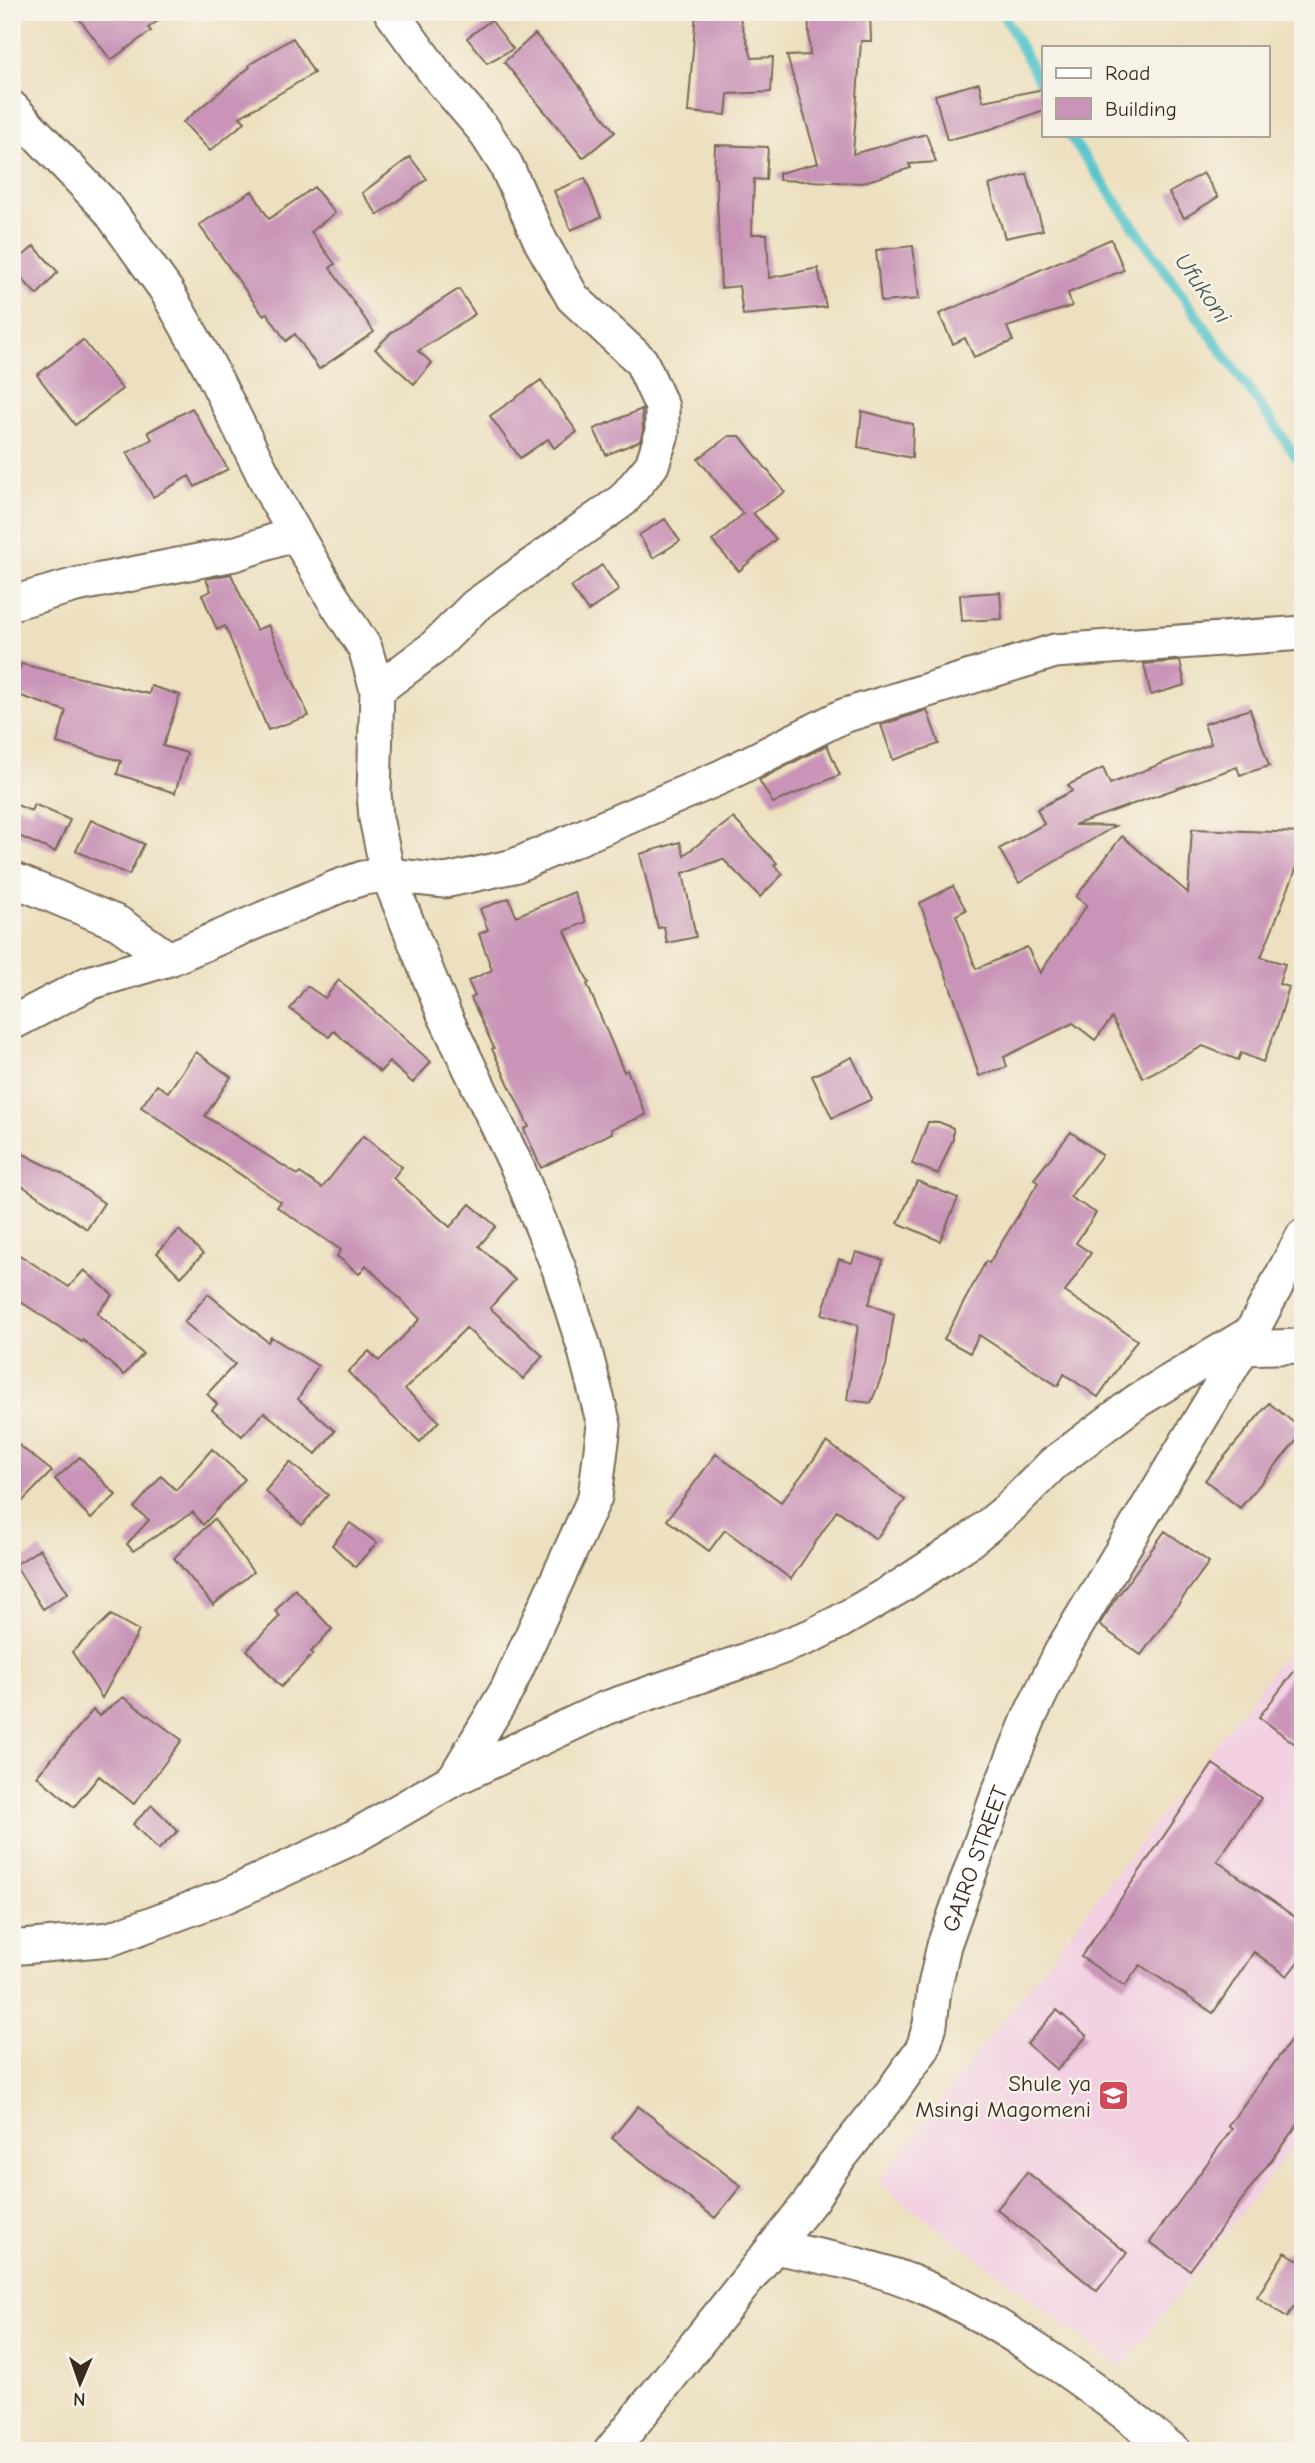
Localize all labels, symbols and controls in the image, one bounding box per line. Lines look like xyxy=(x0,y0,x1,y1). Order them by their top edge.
legend xyxy=(1042,46,1270,136)
text: Road xyxy=(1105,61,1150,85)
text: Building xyxy=(1105,97,1177,121)
water label: Ufukoni xyxy=(1169,247,1238,329)
street label: GAIRO STREET xyxy=(937,1782,1014,1936)
place label: Shule ya Msingi Magomeni xyxy=(915,2070,1091,2123)
school or university icon: Shule ya Msingi Magomeni xyxy=(1097,2079,1131,2113)
north arrow xyxy=(46,2348,116,2418)
text: N xyxy=(73,2388,86,2410)

